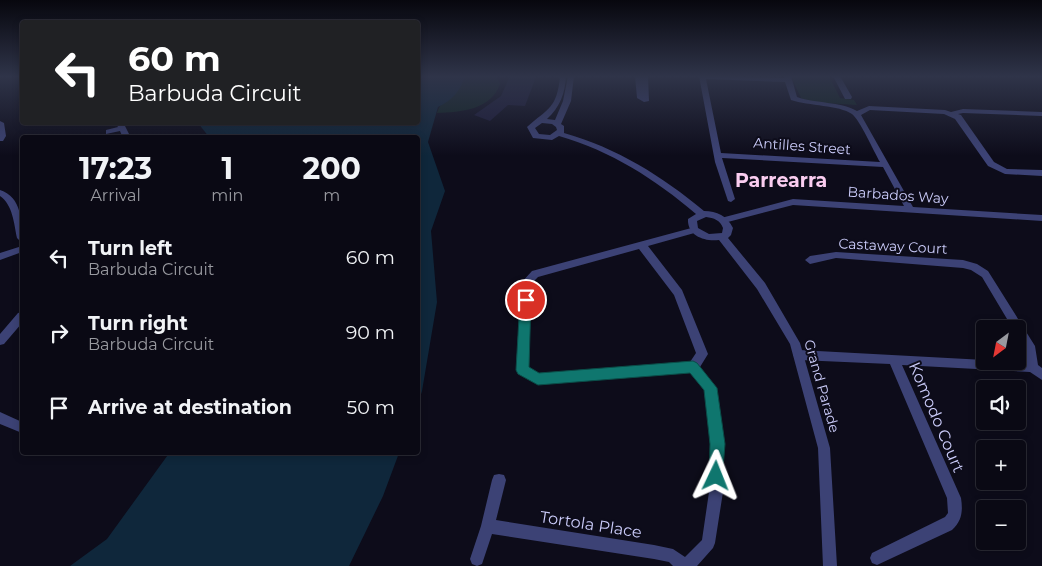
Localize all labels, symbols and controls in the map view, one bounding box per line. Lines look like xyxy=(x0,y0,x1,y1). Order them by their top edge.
text: 60 m xyxy=(128,37,221,80)
icon: left xyxy=(45,40,110,105)
text: Barbuda Circuit xyxy=(128,80,301,107)
street label: Antilles Street xyxy=(753,134,852,158)
text: 17:23 xyxy=(79,150,152,187)
text: 1 xyxy=(221,150,233,187)
text: 200 xyxy=(302,150,361,187)
district label: Parrearra xyxy=(735,169,827,192)
street label: Barbados Way xyxy=(847,182,949,208)
text: Arrival xyxy=(90,186,141,205)
text: min xyxy=(211,186,243,205)
text: m xyxy=(323,186,340,205)
street label: Castaway Court xyxy=(838,234,948,258)
text: Turn left xyxy=(88,237,173,260)
icon: left xyxy=(45,244,73,272)
text: 60 m xyxy=(346,246,395,269)
text: Barbuda Circuit xyxy=(88,260,214,279)
pin xyxy=(505,279,547,321)
icon: arrive xyxy=(512,286,540,314)
text: Turn right xyxy=(88,312,188,335)
icon: right xyxy=(45,319,73,347)
north arrow xyxy=(976,320,1026,370)
map controls xyxy=(976,320,1026,550)
text: 90 m xyxy=(346,321,395,344)
text: Barbuda Circuit xyxy=(88,335,214,354)
street label: Grand Parade xyxy=(800,337,844,435)
street label: Komodo Court xyxy=(905,359,969,476)
button: sound xyxy=(976,380,1026,430)
icon: arrive xyxy=(45,394,73,422)
text: Arrive at destination xyxy=(88,396,292,419)
text: 50 m xyxy=(347,396,395,419)
button: + xyxy=(976,440,1026,490)
position arrow xyxy=(689,449,741,501)
button: − xyxy=(976,500,1026,550)
street label: Tortola Place xyxy=(539,507,643,542)

